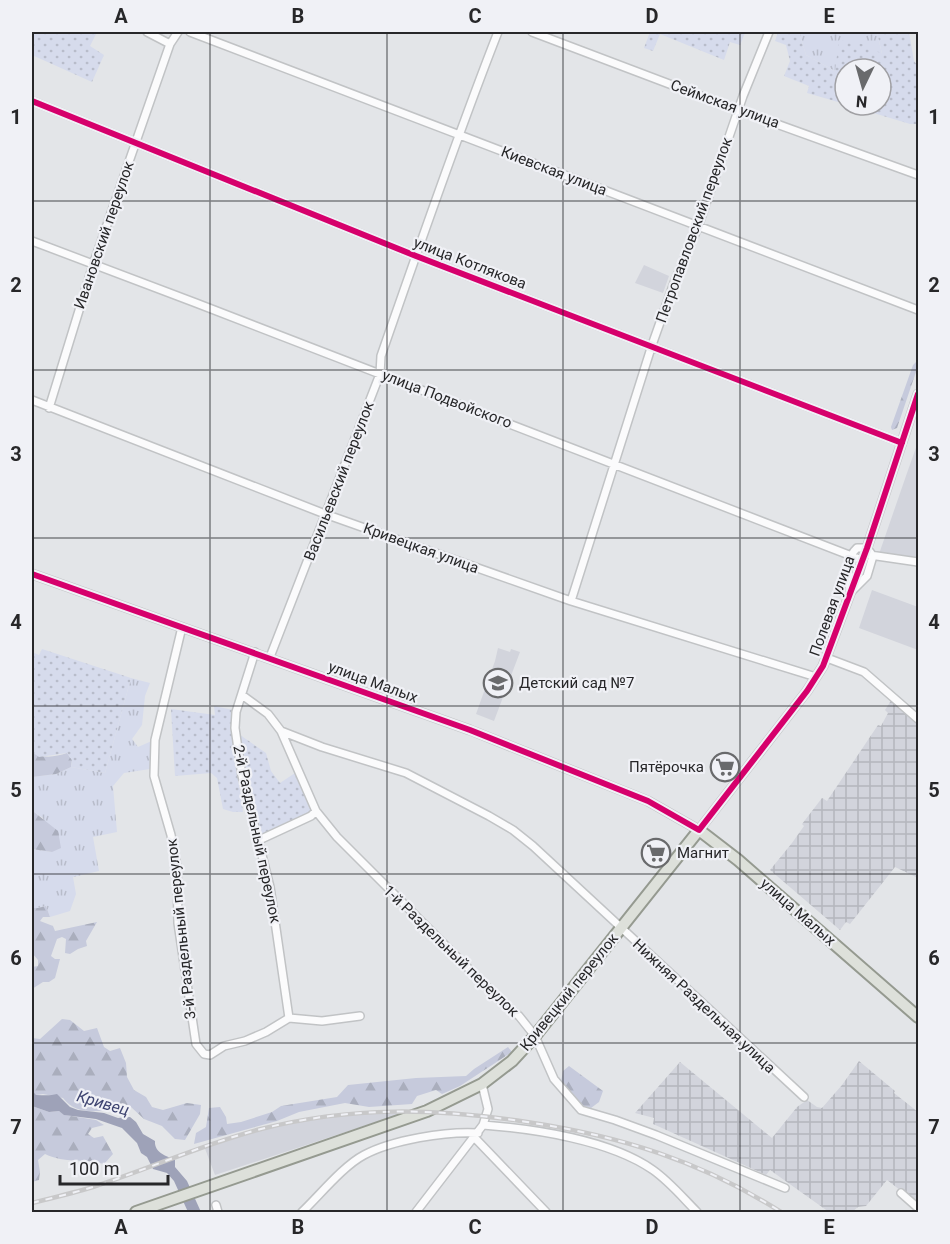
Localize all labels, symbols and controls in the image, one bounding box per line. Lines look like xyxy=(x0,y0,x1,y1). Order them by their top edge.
text: A xyxy=(114,4,128,28)
text: B xyxy=(292,4,304,28)
text: C xyxy=(468,4,482,28)
text: D xyxy=(646,4,659,28)
text: E xyxy=(823,4,835,28)
north arrow xyxy=(833,57,893,117)
street label: Сеймская улица xyxy=(668,76,782,132)
text: N xyxy=(855,91,868,111)
text: 1 xyxy=(10,105,22,129)
text: 1 xyxy=(928,105,940,129)
street label: Петропавловский переулок xyxy=(652,135,736,325)
street label: Киевская улица xyxy=(499,143,609,199)
street label: Ивановский переулок xyxy=(70,159,138,311)
street label: улица Котлякова xyxy=(411,233,529,293)
text: 2 xyxy=(10,273,22,297)
text: 2 xyxy=(928,273,940,297)
street label: улица Подвойского xyxy=(380,366,514,432)
street label: Васильевский переулок xyxy=(300,399,378,563)
text: 3 xyxy=(10,442,22,466)
text: 3 xyxy=(928,442,940,466)
street label: Кривецкая улица xyxy=(361,519,481,577)
street label: Полевая улица xyxy=(805,553,859,659)
text: 4 xyxy=(10,610,22,634)
text: 4 xyxy=(928,610,940,634)
street label: улица Малых xyxy=(326,657,421,707)
school or university icon: Детский сад №7 xyxy=(482,667,514,699)
place label: Детский сад №7 xyxy=(519,674,634,692)
street label: 2-й Раздельный переулок xyxy=(229,743,285,925)
supermarket icon: Пятёрочка xyxy=(709,751,741,783)
place label: Пятёрочка xyxy=(629,758,704,776)
text: 5 xyxy=(10,778,22,802)
text: 5 xyxy=(928,778,940,802)
supermarket icon: Магнит xyxy=(640,837,672,869)
street label: 3-й Раздельный переулок xyxy=(163,838,199,1020)
place label: Магнит xyxy=(677,844,729,862)
street label: улица Малых xyxy=(757,874,840,950)
street label: 1-й Раздельный переулок xyxy=(379,881,523,1021)
street label: Кривецкий переулок xyxy=(516,930,622,1054)
street label: Нижняя Раздельная улица xyxy=(629,935,779,1077)
text: 6 xyxy=(10,946,22,970)
text: 6 xyxy=(928,946,940,970)
water label: Кривец xyxy=(75,1086,131,1120)
text: 7 xyxy=(10,1115,22,1139)
text: 7 xyxy=(928,1115,940,1139)
scale bar xyxy=(60,1148,168,1186)
text: 100 m xyxy=(69,1158,120,1179)
text: A xyxy=(114,1215,128,1239)
text: B xyxy=(292,1215,304,1239)
text: C xyxy=(468,1215,482,1239)
text: D xyxy=(646,1215,659,1239)
text: E xyxy=(823,1215,835,1239)

